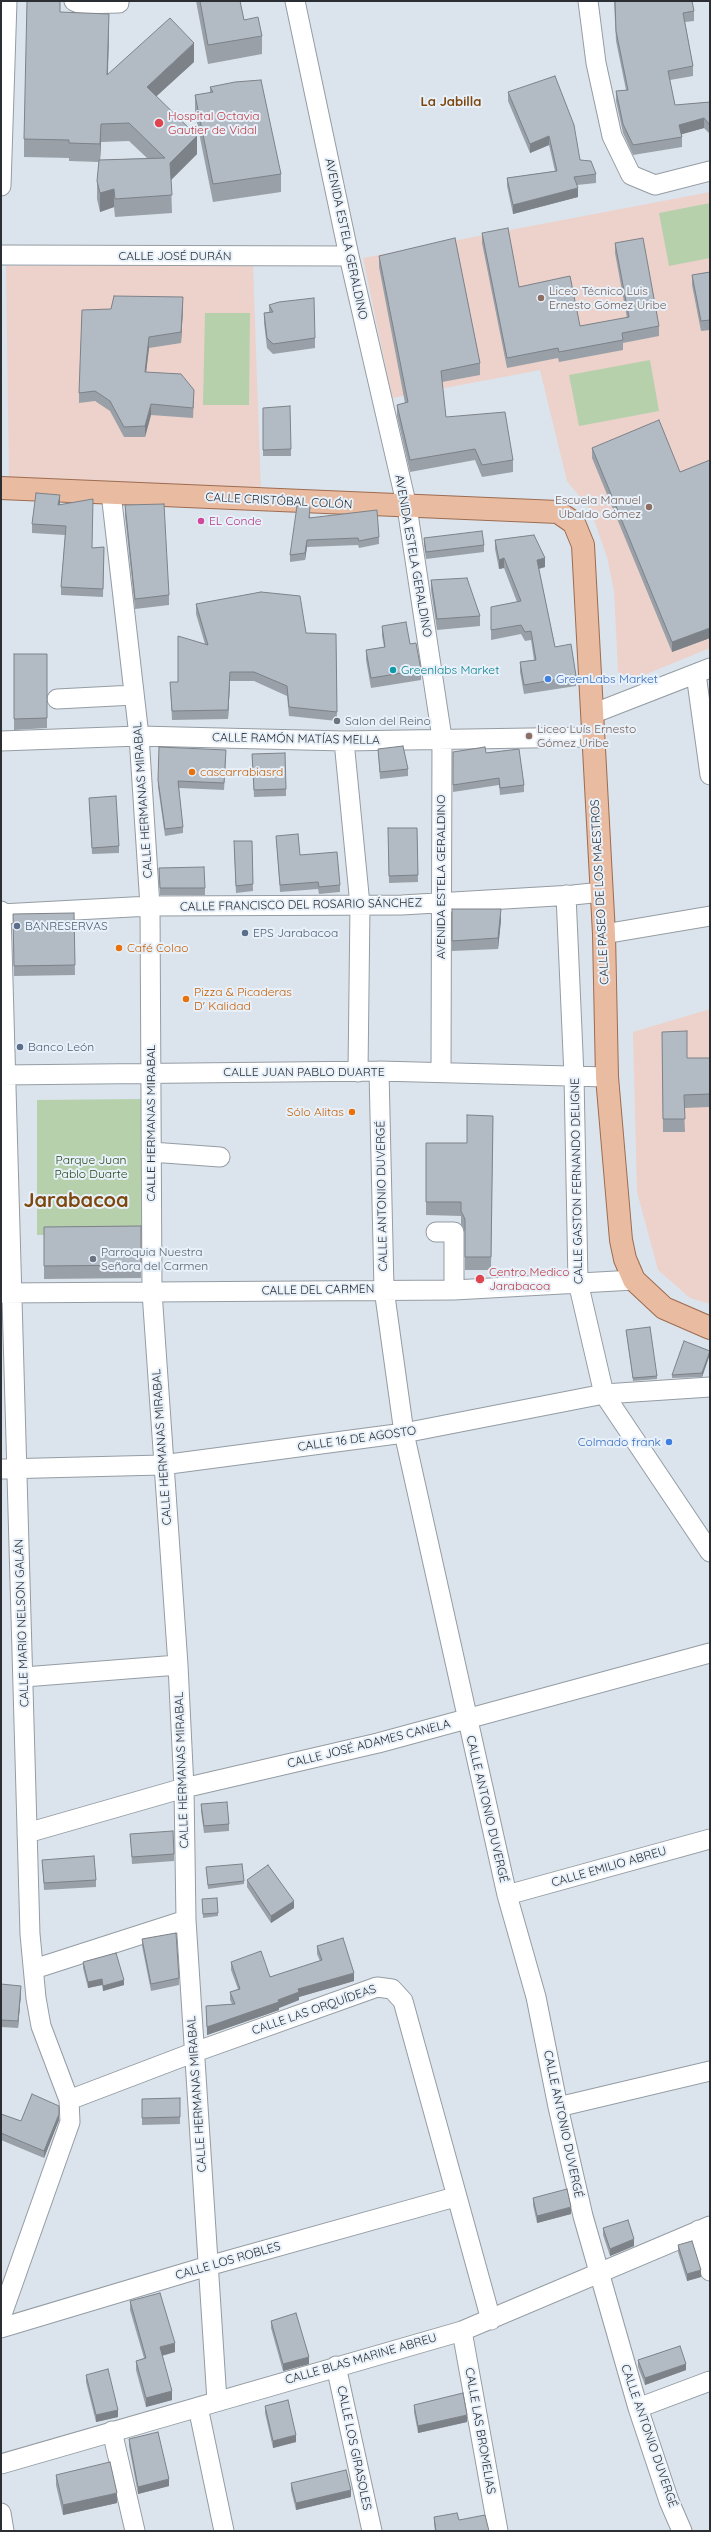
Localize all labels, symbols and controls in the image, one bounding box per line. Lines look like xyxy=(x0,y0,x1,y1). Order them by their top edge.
district label: La Jabilla xyxy=(421,94,481,110)
place label: Hospital Octavia Gautier de Vidal xyxy=(168,109,260,137)
marker: Hospital Octavia Gautier de Vidal xyxy=(153,117,165,129)
street label: AVENIDA ESTELA GERALDINO xyxy=(322,157,370,321)
street label: CALLE JOSÉ DURÁN xyxy=(118,249,232,263)
place label: Liceo Técnico Luis Ernesto Gómez Uribe xyxy=(549,284,666,312)
marker: Liceo Técnico Luis Ernesto Gómez Uribe xyxy=(536,293,546,303)
street label: AVENIDA ESTELA GERALDINO xyxy=(392,474,434,638)
street label: CALLE CRISTÓBAL COLÓN xyxy=(205,490,353,512)
place label: Escuela Manuel Ubaldo Gómez xyxy=(555,493,641,521)
marker: Escuela Manuel Ubaldo Gómez xyxy=(644,502,654,512)
place label: EL Conde xyxy=(209,514,262,528)
marker: EL Conde xyxy=(196,516,206,526)
place label: Greenlabs Market xyxy=(401,663,499,677)
marker: Greenlabs Market xyxy=(388,665,398,675)
place label: GreenLabs Market xyxy=(556,672,658,686)
marker: GreenLabs Market xyxy=(543,674,553,684)
place label: Salon del Reino xyxy=(345,714,431,728)
marker: Salon del Reino xyxy=(332,716,342,726)
street label: CALLE HERMANAS MIRABAL xyxy=(130,721,156,879)
place label: Liceo Luís Ernesto Gómez Uribe xyxy=(537,722,636,750)
street label: CALLE RAMÓN MATÍAS MELLA xyxy=(212,730,380,748)
marker: Liceo Luís Ernesto Gómez Uribe xyxy=(524,731,534,741)
place label: cascarrabiasrd xyxy=(200,765,283,779)
marker: cascarrabiasrd xyxy=(187,767,197,777)
street label: AVENIDA ESTELA GERALDINO xyxy=(434,795,448,959)
street label: CALLE PASEO DE LOS MAESTROS xyxy=(588,799,612,985)
street label: CALLE FRANCISCO DEL ROSARIO SÁNCHEZ xyxy=(180,896,422,914)
place label: BANRESERVAS xyxy=(25,919,108,933)
marker: BANRESERVAS xyxy=(12,921,22,931)
place label: EPS Jarabacoa xyxy=(253,926,338,940)
marker: EPS Jarabacoa xyxy=(240,928,250,938)
place label: Café Colao xyxy=(127,941,188,955)
marker: Café Colao xyxy=(114,943,124,953)
place label: Pizza & Picaderas D' Kalidad xyxy=(194,985,292,1013)
marker: Pizza & Picaderas D' Kalidad xyxy=(181,994,191,1004)
place label: Banco León xyxy=(28,1040,94,1054)
marker: Banco León xyxy=(15,1042,25,1052)
street label: CALLE HERMANAS MIRABAL xyxy=(144,1045,158,1201)
street label: CALLE JUAN PABLO DUARTE xyxy=(223,1065,385,1079)
street label: CALLE GASTON FERNANDO DELIGNE xyxy=(568,1078,586,1284)
place label: Sólo Alitas xyxy=(287,1105,344,1119)
marker: Sólo Alitas xyxy=(347,1107,357,1117)
street label: CALLE ANTONIO DUVERGÉ xyxy=(373,1121,391,1271)
park label: Parque Juan Pablo Duarte xyxy=(55,1153,127,1181)
district label: Jarabacoa xyxy=(23,1189,129,1213)
place label: Parroquia Nuestra Señora del Carmen xyxy=(101,1245,208,1273)
marker: Parroquia Nuestra Señora del Carmen xyxy=(88,1254,98,1264)
place label: Centro Medico Jarabacoa xyxy=(489,1265,570,1293)
marker: Centro Medico Jarabacoa xyxy=(474,1273,486,1285)
street label: CALLE DEL CARMEN xyxy=(262,1282,374,1298)
street label: CALLE HERMANAS MIRABAL xyxy=(149,1368,175,1526)
street label: CALLE 16 DE AGOSTO xyxy=(297,1424,417,1454)
place label: Colmado frank xyxy=(578,1435,661,1449)
marker: Colmado frank xyxy=(664,1437,674,1447)
street label: CALLE MARIO NELSON GALÁN xyxy=(12,1539,32,1707)
street label: CALLE HERMANAS MIRABAL xyxy=(172,1691,192,1849)
street label: CALLE JOSÉ ADAMES CANELA xyxy=(286,1717,452,1771)
street label: CALLE ANTONIO DUVERGÉ xyxy=(463,1734,511,1884)
street label: CALLE EMILIO ABREU xyxy=(550,1844,668,1890)
street label: CALLE LAS ORQUÍDEAS xyxy=(250,1982,378,2038)
street label: CALLE HERMANAS MIRABAL xyxy=(184,2015,210,2173)
street label: CALLE ANTONIO DUVERGÉ xyxy=(540,2049,586,2199)
street label: CALLE LOS ROBLES xyxy=(174,2239,282,2283)
street label: CALLE BLAS MARINE ABREU xyxy=(284,2330,438,2388)
street label: CALLE ANTONIO DUVERGÉ xyxy=(618,2363,680,2509)
street label: CALLE LAS BROMELIAS xyxy=(462,2367,498,2495)
street label: CALLE LOS GIRASOLES xyxy=(334,2384,374,2512)

